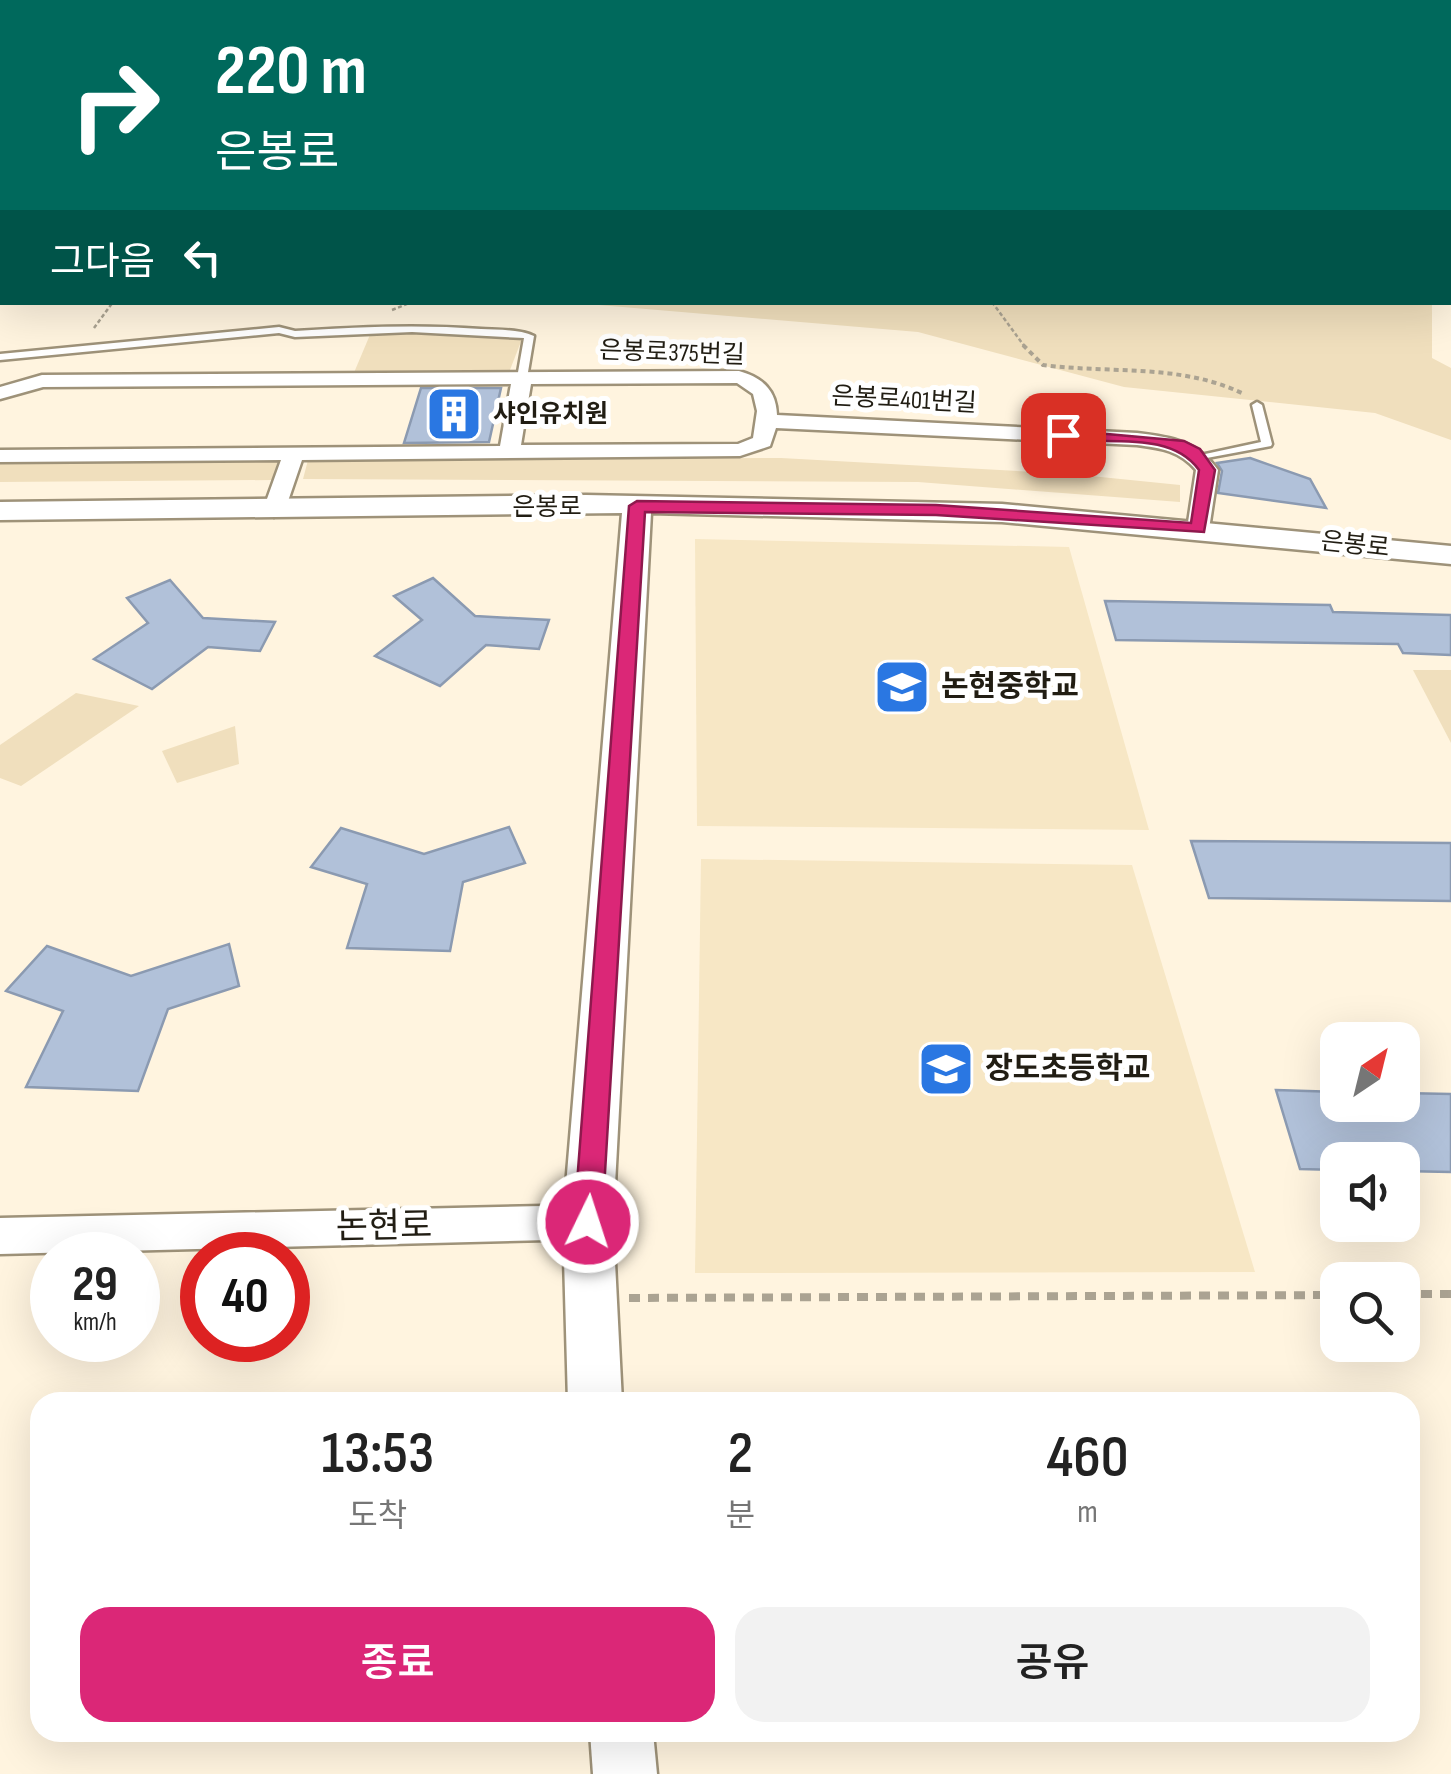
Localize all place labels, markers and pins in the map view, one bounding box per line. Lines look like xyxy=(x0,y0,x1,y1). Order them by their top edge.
building icon: 샤인유치원 xyxy=(424,384,484,444)
pin xyxy=(1021,393,1106,478)
place label: 샤인유치원 xyxy=(493,399,608,430)
school or university icon: 논현중학교 xyxy=(872,657,932,717)
place label: 논현중학교 xyxy=(941,669,1079,705)
school or university icon: 장도초등학교 xyxy=(916,1039,976,1099)
place label: 장도초등학교 xyxy=(985,1051,1151,1087)

